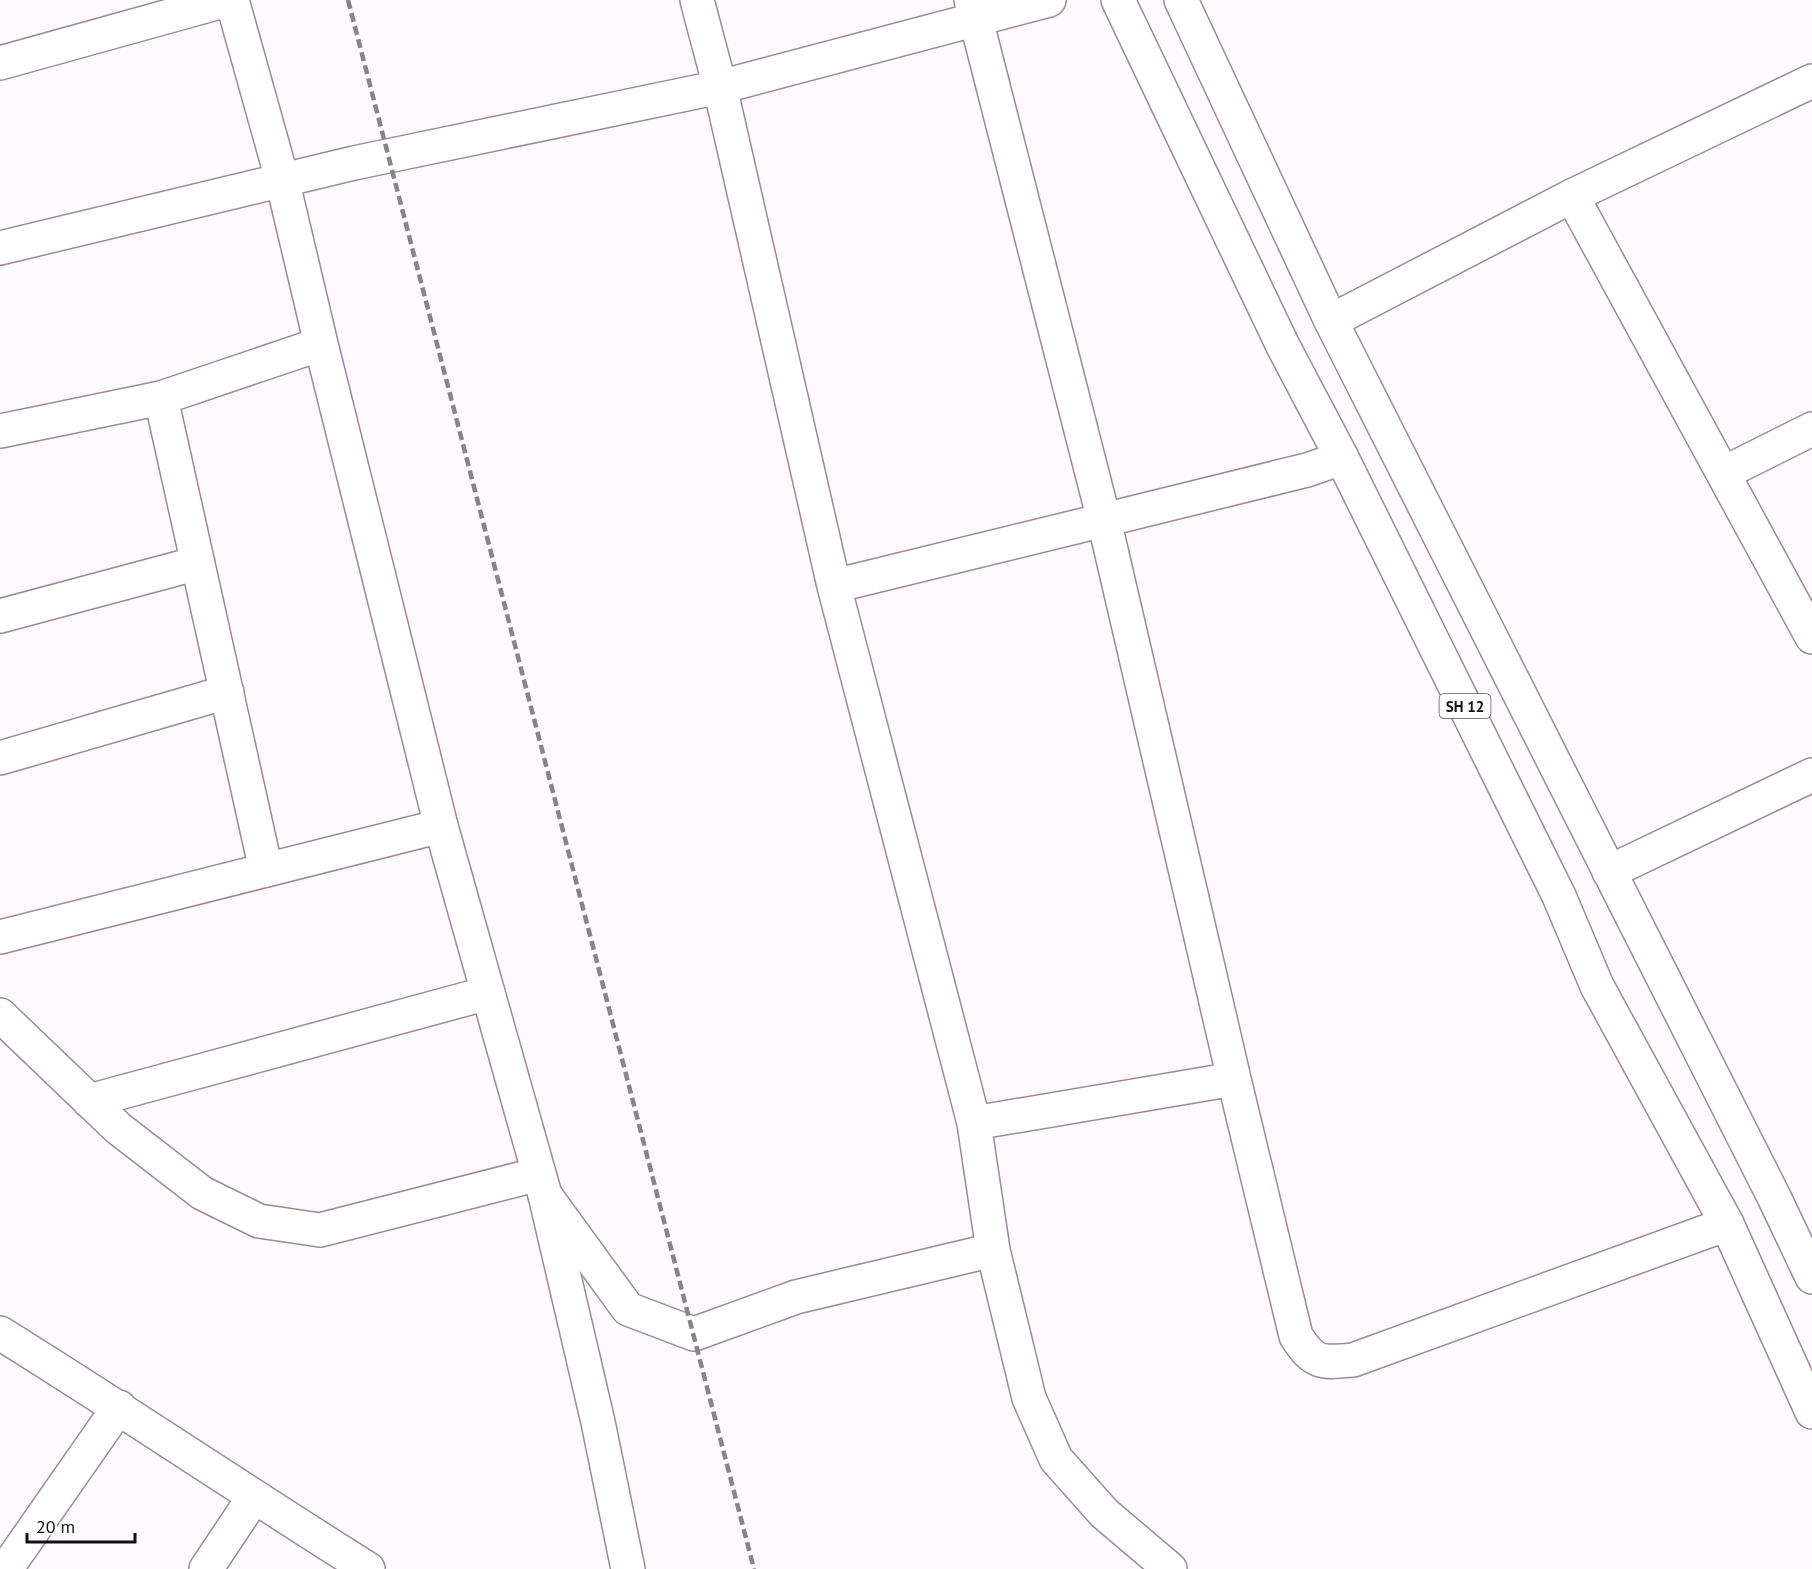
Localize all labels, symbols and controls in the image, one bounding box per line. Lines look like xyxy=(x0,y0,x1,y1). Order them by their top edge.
road number: SH 12 xyxy=(1440,694,1490,718)
scale bar xyxy=(27,1506,135,1544)
text: 20 m xyxy=(36,1515,75,1538)

